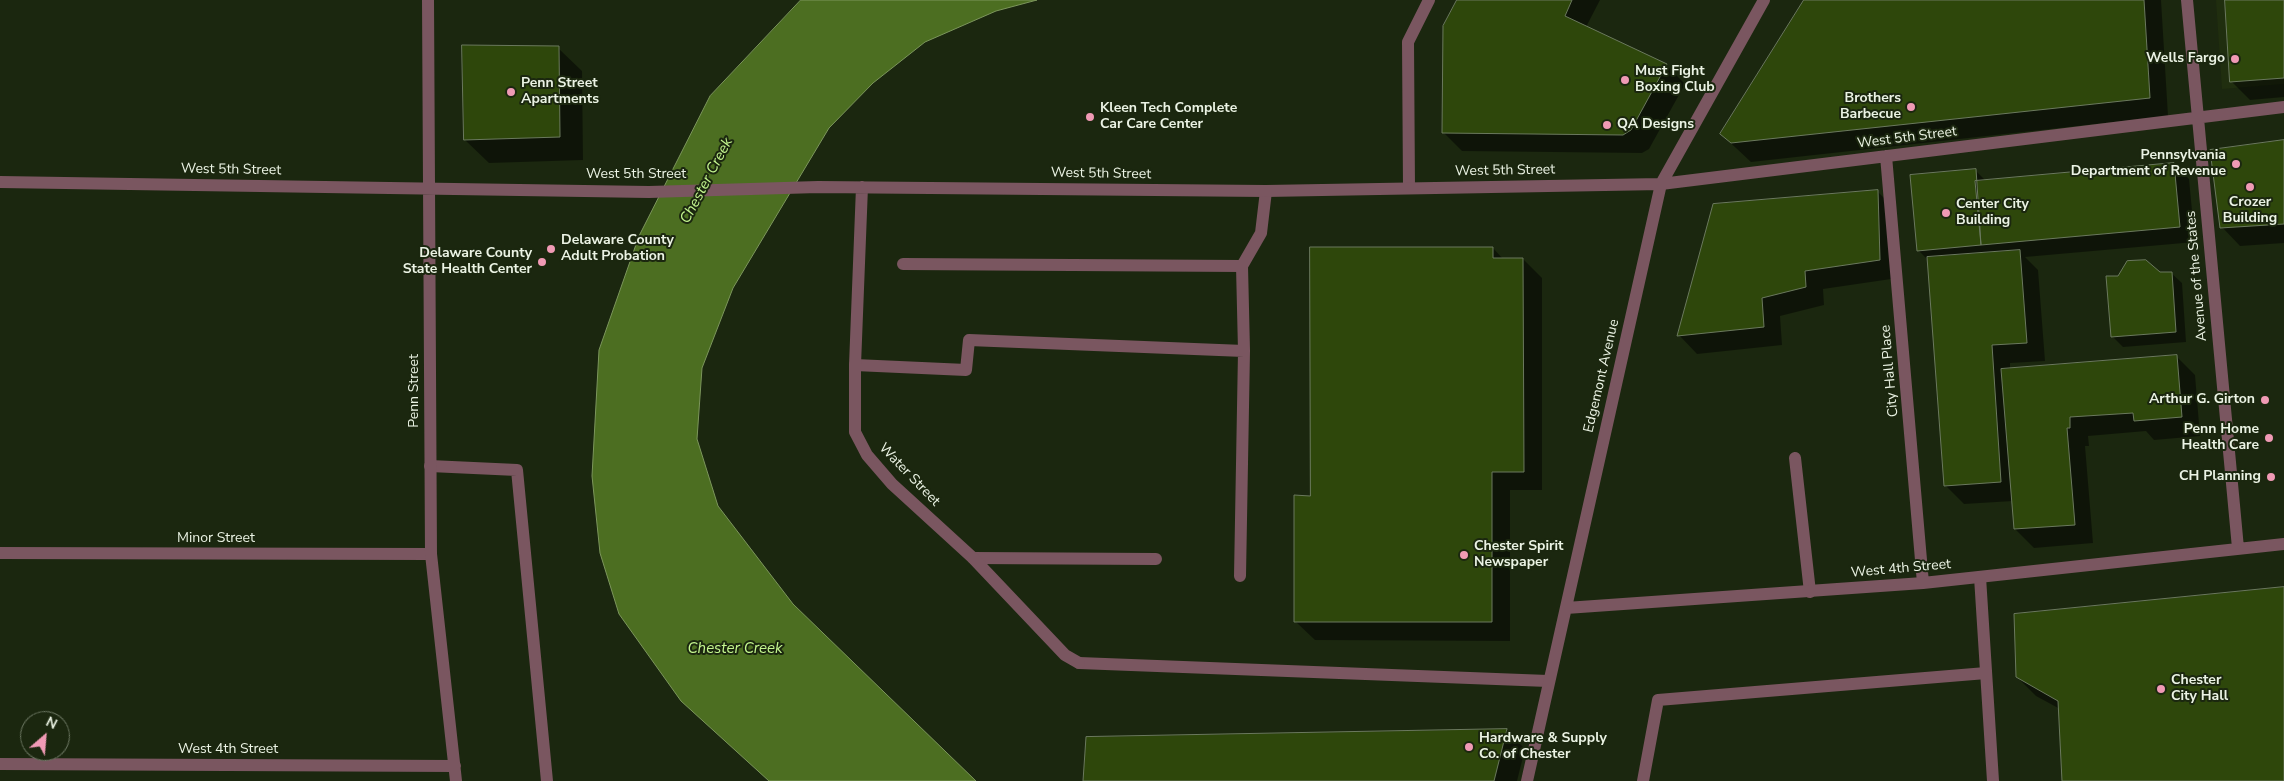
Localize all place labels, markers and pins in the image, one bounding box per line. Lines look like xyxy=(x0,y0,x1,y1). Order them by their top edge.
place label: Wells Fargo xyxy=(2146,51,2225,67)
marker: Wells Fargo xyxy=(2229,53,2241,65)
place label: Must Fight Boxing Club xyxy=(1635,64,1715,96)
marker: Must Fight Boxing Club xyxy=(1619,74,1631,86)
place label: Penn Street Apartments xyxy=(521,76,599,108)
marker: Penn Street Apartments xyxy=(505,86,517,98)
place label: Brothers Barbecue xyxy=(1840,91,1901,124)
place label: Kleen Tech Complete Car Care Center xyxy=(1100,101,1237,134)
marker: Brothers Barbecue xyxy=(1905,101,1917,113)
marker: Kleen Tech Complete Car Care Center xyxy=(1084,111,1096,123)
place label: QA Designs xyxy=(1617,117,1694,133)
marker: QA Designs xyxy=(1601,119,1613,131)
place label: Pennsylvania Department of Revenue xyxy=(2071,148,2226,180)
marker: Pennsylvania Department of Revenue xyxy=(2230,158,2242,170)
marker: Crozer Building xyxy=(2244,181,2256,193)
place label: Crozer Building xyxy=(2223,195,2277,228)
place label: Center City Building xyxy=(1956,197,2029,230)
marker: Center City Building xyxy=(1940,207,1952,219)
place label: Delaware County Adult Probation xyxy=(561,233,674,266)
marker: Delaware County Adult Probation xyxy=(545,243,557,255)
place label: Delaware County State Health Center xyxy=(403,246,532,278)
marker: Delaware County State Health Center xyxy=(536,256,548,268)
place label: Arthur G. Girton xyxy=(2149,392,2255,408)
marker: Arthur G. Girton xyxy=(2259,394,2271,406)
place label: Penn Home Health Care xyxy=(2181,422,2259,454)
marker: Penn Home Health Care xyxy=(2263,432,2275,444)
place label: CH Planning xyxy=(2179,469,2261,485)
marker: CH Planning xyxy=(2265,471,2277,483)
place label: Chester Spirit Newspaper xyxy=(1474,539,1563,572)
marker: Chester Spirit Newspaper xyxy=(1458,549,1470,561)
place label: Chester City Hall xyxy=(2171,673,2228,706)
marker: Chester City Hall xyxy=(2155,683,2167,695)
place label: Hardware & Supply Co. of Chester xyxy=(1479,731,1607,764)
marker: Hardware & Supply Co. of Chester xyxy=(1463,741,1475,753)

